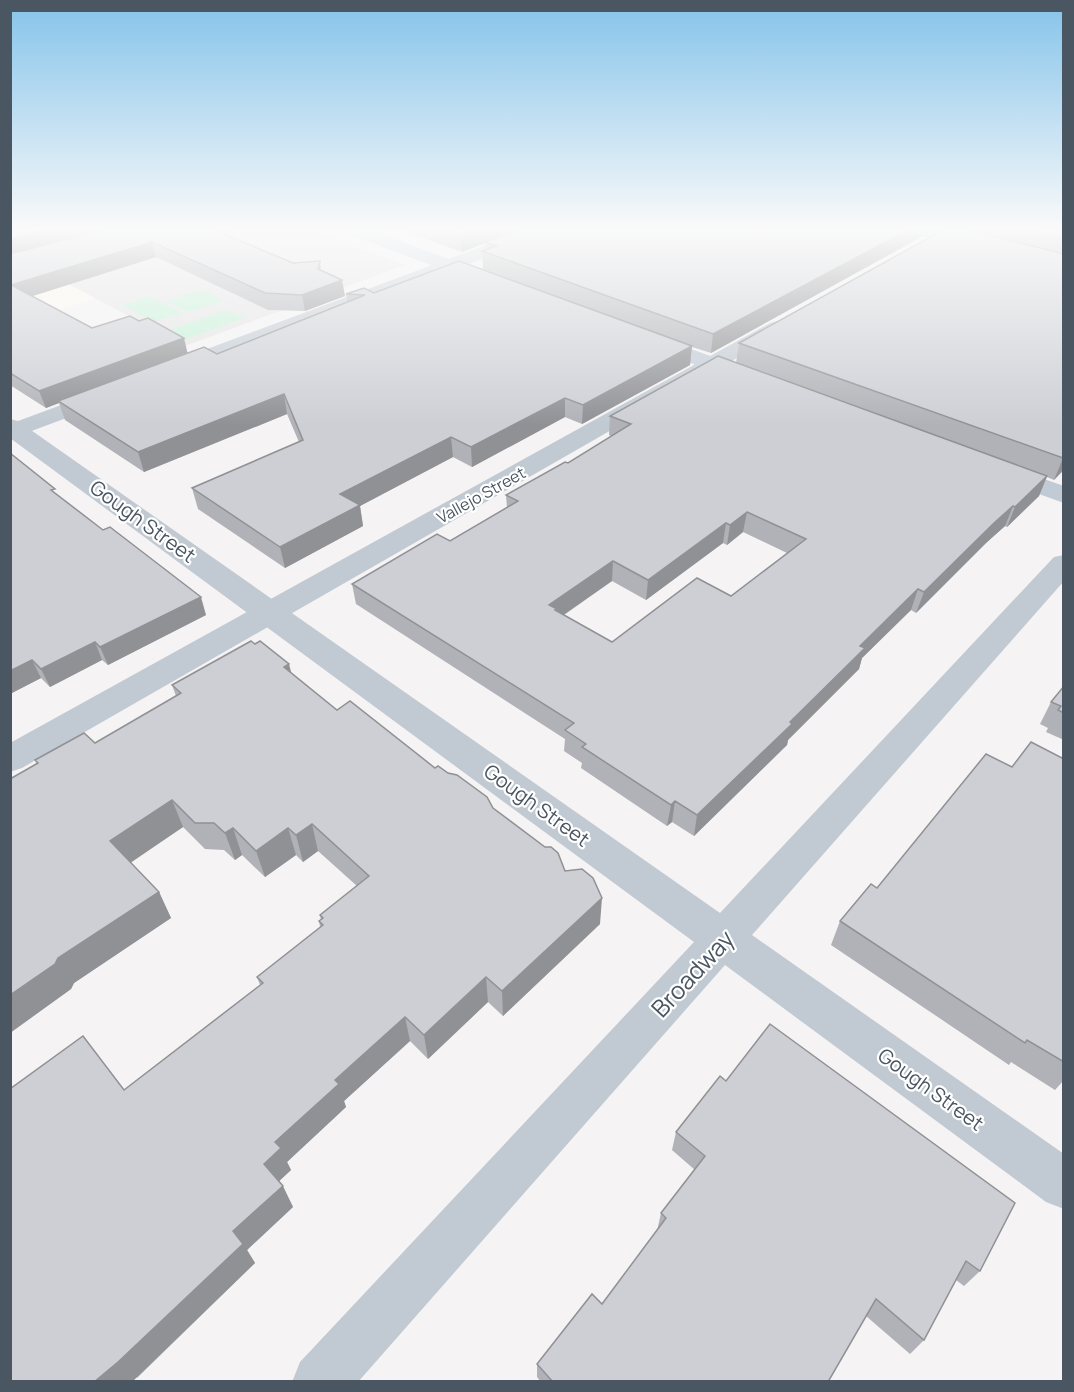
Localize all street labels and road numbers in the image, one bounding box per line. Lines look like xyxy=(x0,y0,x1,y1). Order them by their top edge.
street label: Vallejo Street xyxy=(433,462,529,528)
street label: Gough Street xyxy=(85,474,201,568)
street label: Gough Street xyxy=(479,758,595,852)
street label: Broadway xyxy=(643,922,741,1024)
street label: Gough Street xyxy=(873,1042,989,1136)

